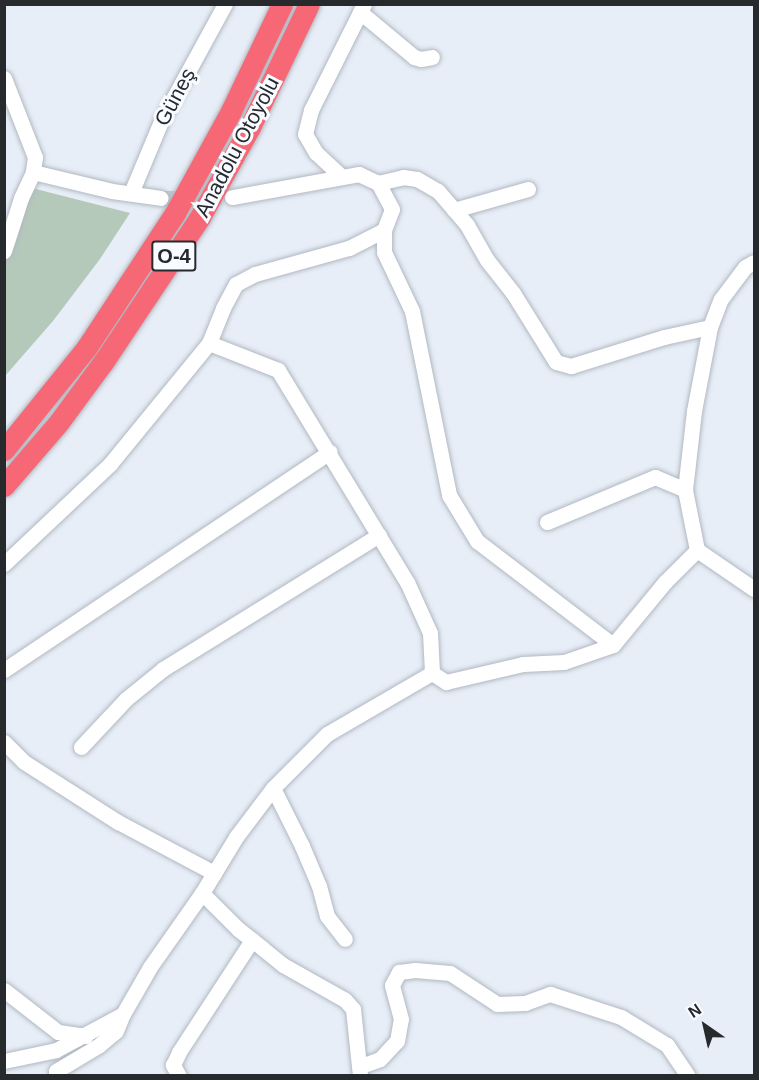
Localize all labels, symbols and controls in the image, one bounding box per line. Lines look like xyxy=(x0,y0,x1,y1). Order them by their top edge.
street label: Güneş xyxy=(149,64,201,130)
street label: Anadolu Otoyolu xyxy=(189,73,285,221)
road number: O-4 xyxy=(150,239,198,273)
north arrow xyxy=(675,996,735,1056)
text: N xyxy=(685,1000,704,1021)

